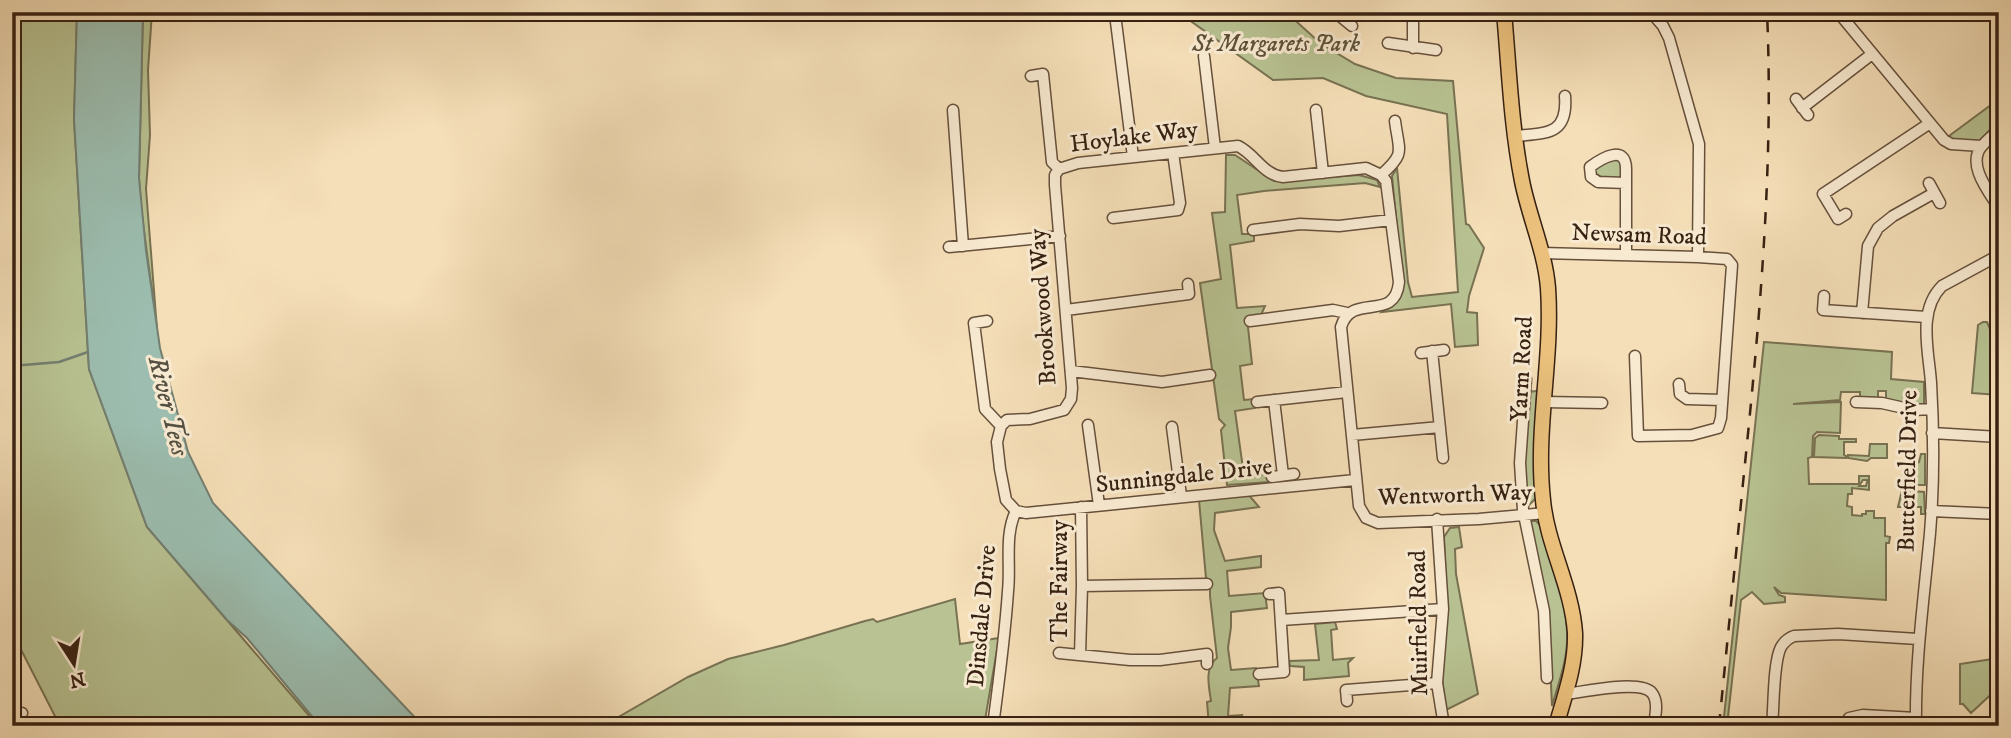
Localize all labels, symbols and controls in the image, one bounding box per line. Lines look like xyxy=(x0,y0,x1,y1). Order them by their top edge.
park label: St Margarets Park xyxy=(1191,29,1360,59)
street label: Hoylake Way xyxy=(1068,114,1200,160)
street label: Newsam Road xyxy=(1571,218,1707,252)
street label: Brookwood Way xyxy=(1023,227,1063,386)
street label: Yarm Road xyxy=(1504,315,1540,423)
water label: River Tees xyxy=(139,352,197,460)
street label: Butterfield Drive xyxy=(1892,390,1924,552)
street label: Sunningdale Drive xyxy=(1094,452,1274,500)
street label: Wentworth Way xyxy=(1376,477,1533,513)
street label: The Fairway xyxy=(1045,519,1075,642)
street label: Dinsdale Drive xyxy=(961,544,1003,688)
street label: Muirfield Road xyxy=(1403,550,1435,696)
north arrow xyxy=(38,630,108,700)
text: N xyxy=(67,666,87,692)

